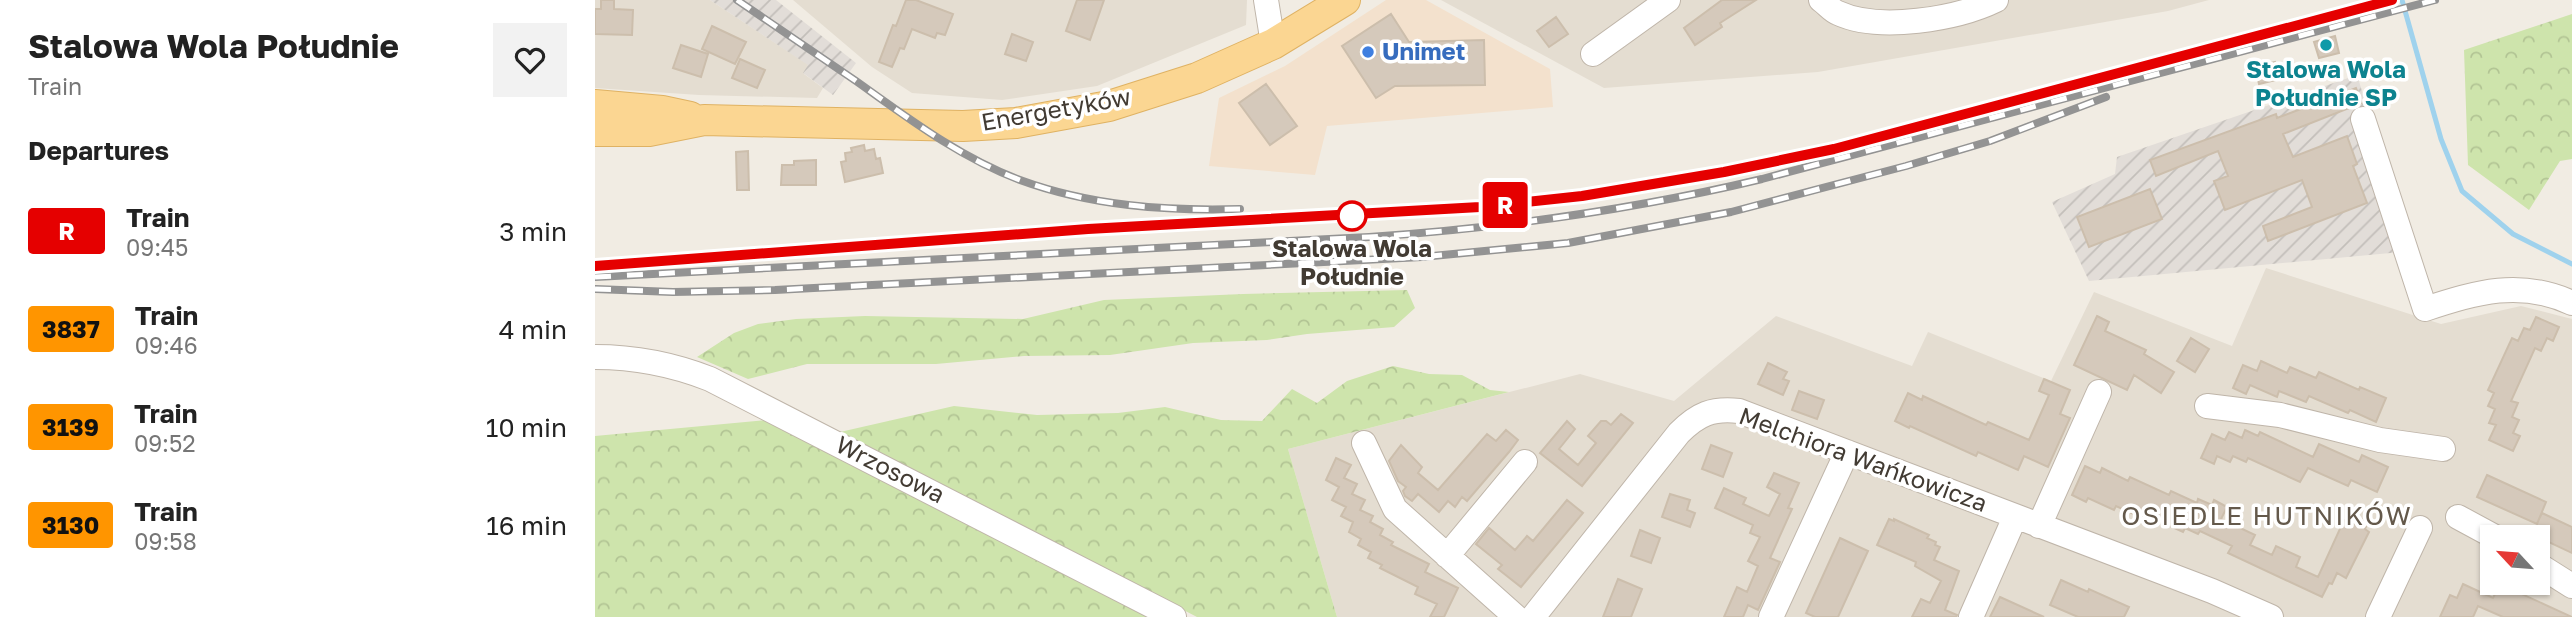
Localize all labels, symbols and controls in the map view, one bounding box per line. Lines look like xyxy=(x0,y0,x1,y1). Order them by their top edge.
button: heart xyxy=(493,23,567,97)
text: Stalowa Wola Południe xyxy=(28,26,399,65)
place label: Unimet xyxy=(1382,36,1465,65)
marker: Stalowa Wola Południe SP xyxy=(2318,37,2334,53)
marker: Unimet xyxy=(1360,44,1376,60)
place label: Stalowa Wola Południe SP xyxy=(2246,54,2406,111)
text: Train xyxy=(28,72,82,100)
street label: Energetyków xyxy=(979,81,1133,136)
text: Departures xyxy=(28,135,169,166)
line badge: R xyxy=(1482,182,1528,228)
text: R xyxy=(1497,190,1513,219)
marker: Stalowa Wola Południe xyxy=(1337,201,1367,231)
text: Train xyxy=(126,202,190,233)
text: R xyxy=(58,216,75,245)
text: 3 min xyxy=(499,216,567,247)
text: 09:45 xyxy=(126,233,188,261)
place label: Stalowa Wola Południe xyxy=(1272,233,1432,290)
text: Train xyxy=(135,300,198,331)
text: 3837 xyxy=(42,314,100,343)
text: 4 min xyxy=(499,314,567,345)
text: 09:46 xyxy=(135,331,198,359)
text: Train xyxy=(134,398,197,429)
street label: Melchiora Wańkowicza xyxy=(1736,400,1991,517)
text: 3139 xyxy=(42,412,99,441)
text: 10 min xyxy=(486,412,567,443)
text: 09:52 xyxy=(134,429,196,457)
street label: Wrzosowa xyxy=(831,429,950,508)
text: Train xyxy=(134,496,198,527)
district label: OSIEDLE HUTNIKÓW xyxy=(2121,500,2413,531)
text: 3130 xyxy=(42,510,99,539)
text: 16 min xyxy=(486,510,567,541)
north arrow xyxy=(2480,525,2550,595)
map controls xyxy=(2480,525,2550,595)
text: 09:58 xyxy=(134,527,197,555)

